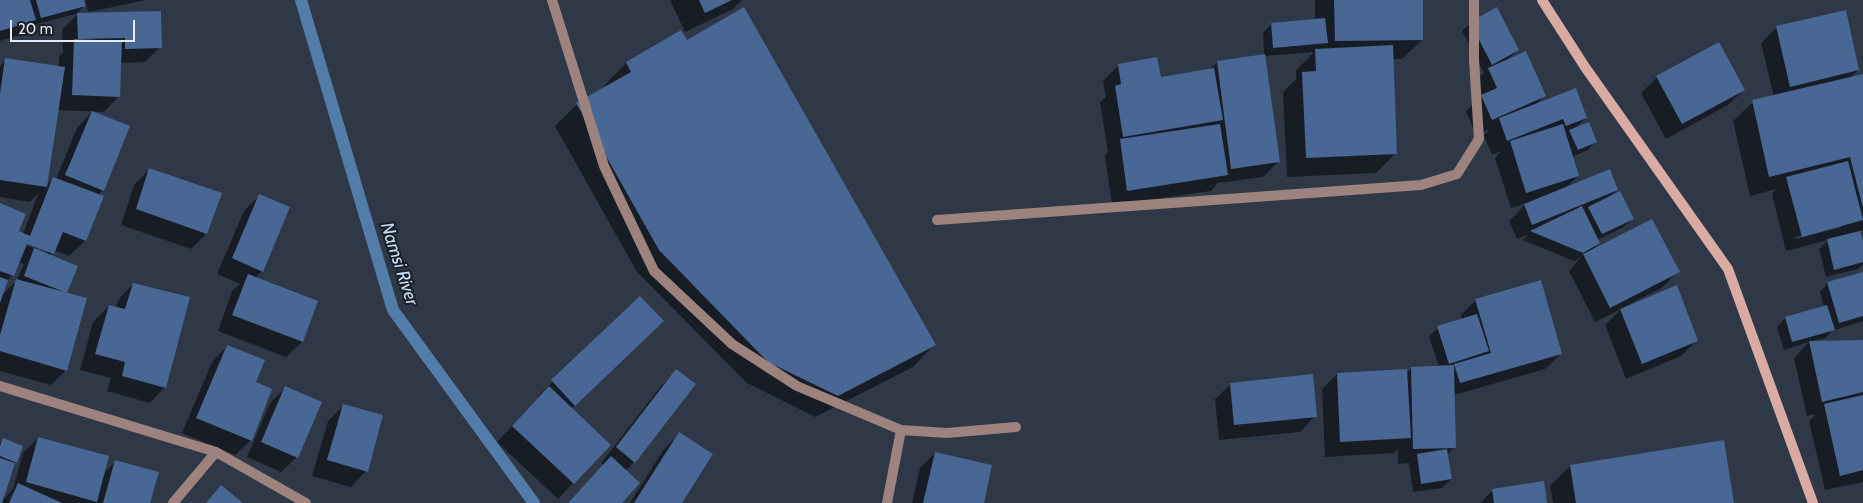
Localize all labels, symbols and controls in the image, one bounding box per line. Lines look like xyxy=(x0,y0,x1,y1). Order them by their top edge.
scale bar xyxy=(12,10,138,42)
text: 20 m xyxy=(18,20,53,38)
water label: Namsi River xyxy=(375,220,423,308)

